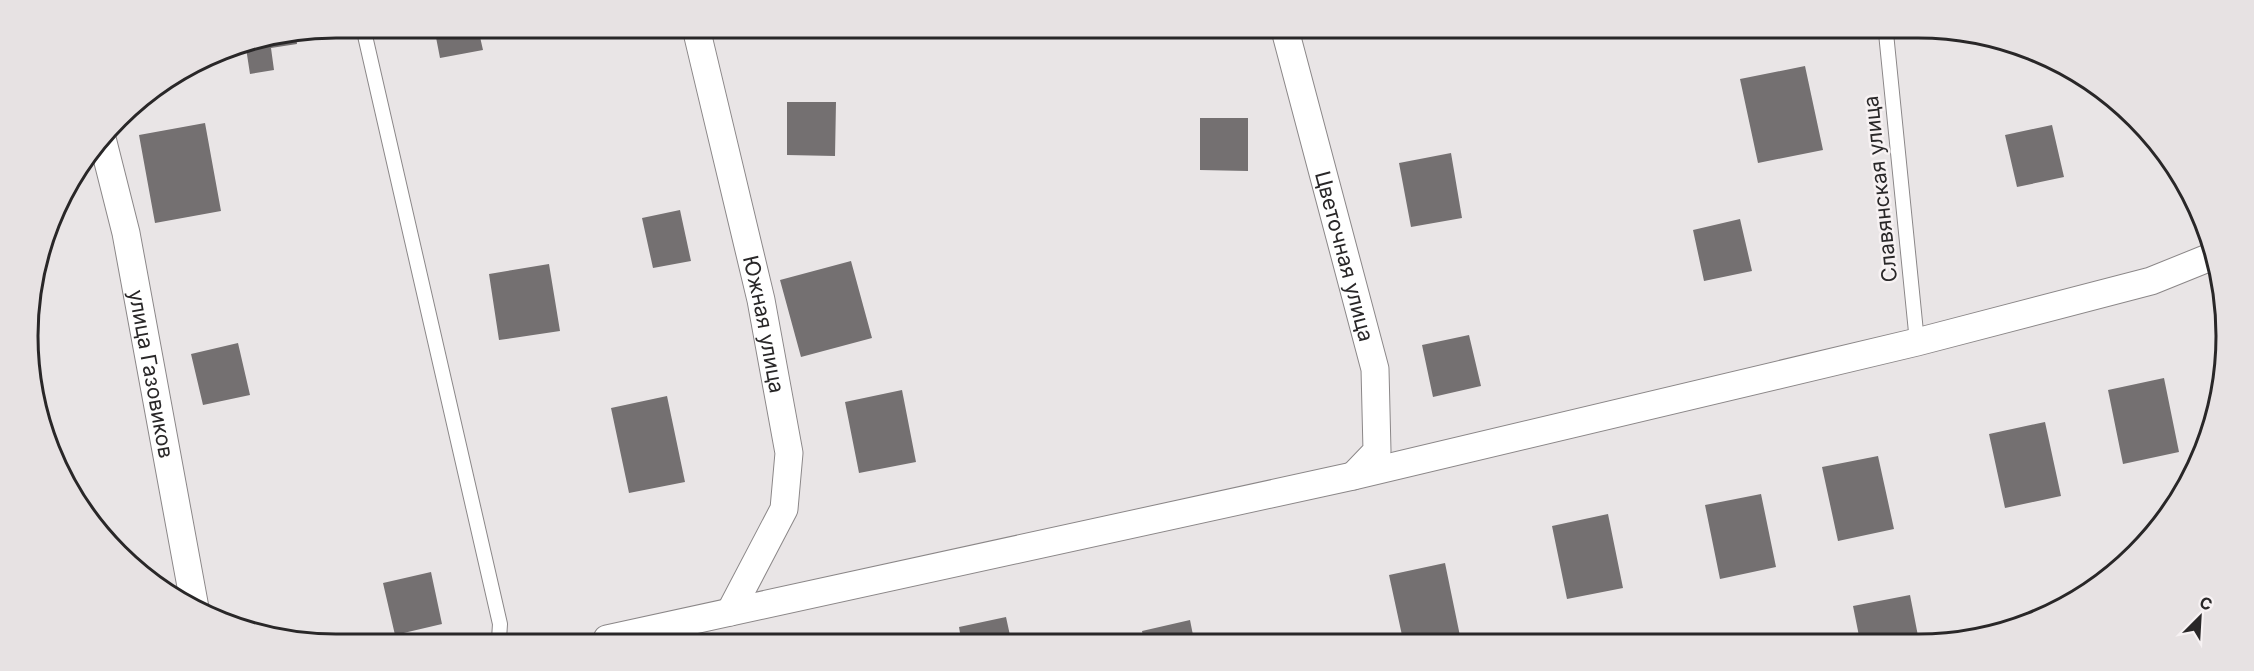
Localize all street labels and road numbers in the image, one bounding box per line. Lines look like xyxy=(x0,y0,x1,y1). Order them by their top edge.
street label: Славянская улица xyxy=(1858,94,1902,284)
street label: Цветочная улица xyxy=(1310,168,1380,344)
street label: Южная улица xyxy=(738,253,790,395)
street label: улица Газовиков xyxy=(124,288,180,460)

